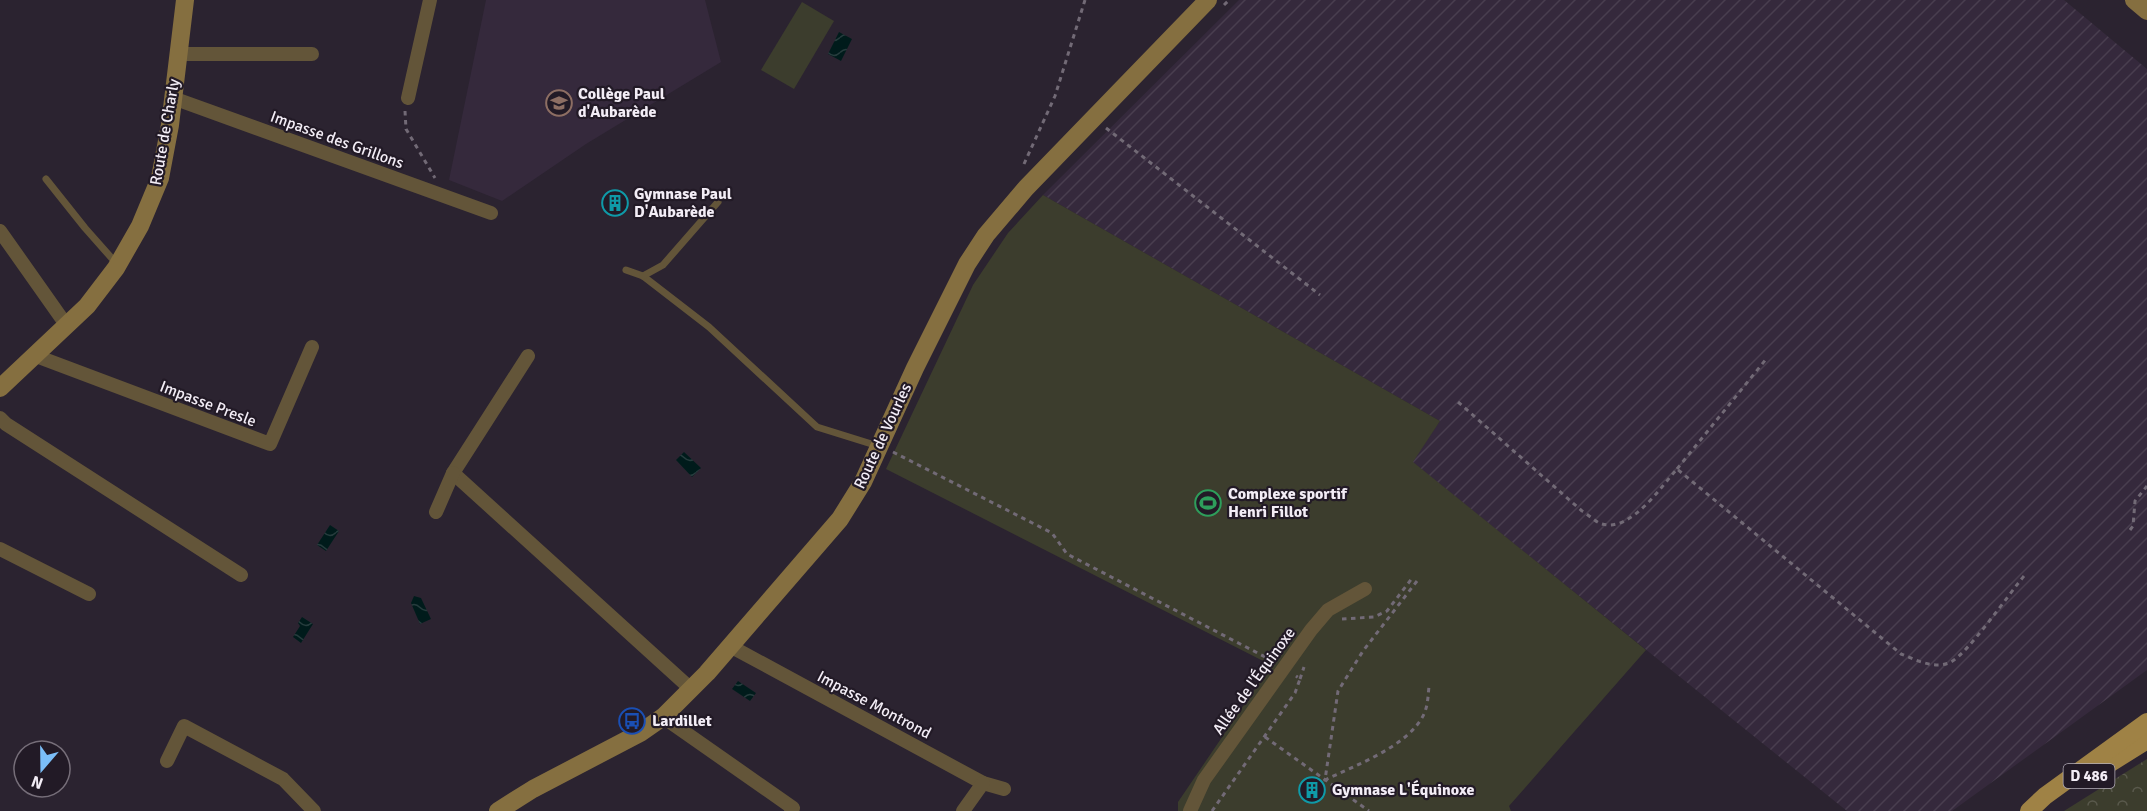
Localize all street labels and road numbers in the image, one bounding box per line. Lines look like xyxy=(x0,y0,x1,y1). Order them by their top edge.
street label: Route de Charly xyxy=(146,77,184,187)
street label: Impasse des Grillons xyxy=(268,107,406,173)
street label: Impasse Presle xyxy=(157,376,259,432)
street label: Route de Vourles xyxy=(850,380,916,492)
street label: Allée de l'Équinoxe xyxy=(1208,623,1300,739)
street label: Impasse Montrond xyxy=(814,667,934,743)
road number: D 486 xyxy=(2064,764,2114,788)

